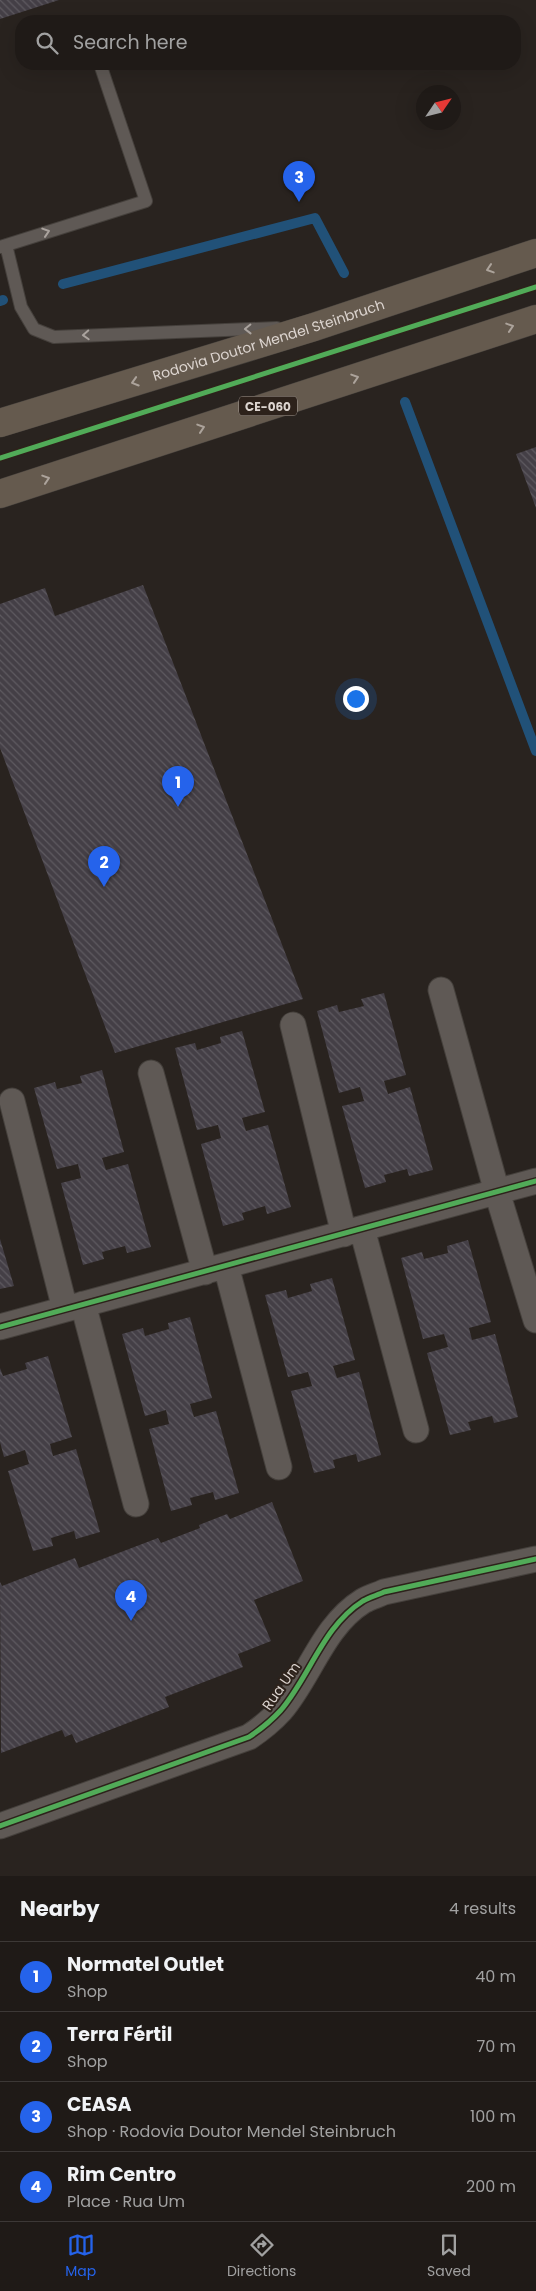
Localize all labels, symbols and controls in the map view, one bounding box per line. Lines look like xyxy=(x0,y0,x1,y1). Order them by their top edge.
search box xyxy=(15,15,521,70)
icon: search xyxy=(33,29,61,57)
text: Search here xyxy=(73,29,187,56)
north arrow xyxy=(416,85,461,130)
pin: 3 xyxy=(283,161,315,202)
one-way arrow xyxy=(42,228,50,238)
one-way arrow xyxy=(486,263,494,273)
street label: Rodovia Doutor Mendel Steinbruch xyxy=(150,294,387,386)
one-way arrow xyxy=(505,323,513,333)
one-way arrow xyxy=(244,324,252,334)
one-way arrow xyxy=(81,330,89,341)
one-way arrow xyxy=(351,374,359,384)
one-way arrow xyxy=(131,377,140,387)
road number: CE-060 xyxy=(239,396,297,416)
one-way arrow xyxy=(196,424,204,434)
one-way arrow xyxy=(42,475,50,485)
your location xyxy=(343,686,369,712)
pin: 1 xyxy=(162,766,194,807)
pin: 2 xyxy=(88,846,120,887)
pin: 4 xyxy=(115,1580,147,1621)
street label: Rua Um xyxy=(257,1658,305,1714)
text: Nearby xyxy=(20,1894,100,1923)
text: 4 results xyxy=(449,1897,516,1920)
text: Normatel Outlet xyxy=(67,1951,224,1978)
text: 1 xyxy=(33,1965,39,1988)
text: 40 m xyxy=(475,1965,516,1988)
text: Shop xyxy=(67,1980,108,2003)
text: Terra Fértil xyxy=(67,2021,172,2048)
text: 2 xyxy=(31,2035,41,2058)
text: 70 m xyxy=(476,2035,516,2058)
text: Shop xyxy=(67,2050,108,2073)
text: CEASA xyxy=(67,2091,131,2118)
text: 3 xyxy=(31,2105,41,2128)
text: 100 m xyxy=(470,2105,516,2128)
text: Shop · Rodovia Doutor Mendel Steinbruch xyxy=(67,2120,396,2143)
text: Rim Centro xyxy=(67,2161,176,2188)
text: 4 xyxy=(31,2175,41,2198)
text: 200 m xyxy=(466,2175,516,2198)
text: Place · Rua Um xyxy=(67,2190,185,2213)
tab: Map xyxy=(65,2231,96,2282)
tab: Directions xyxy=(227,2231,296,2282)
tab: Saved xyxy=(427,2231,471,2282)

